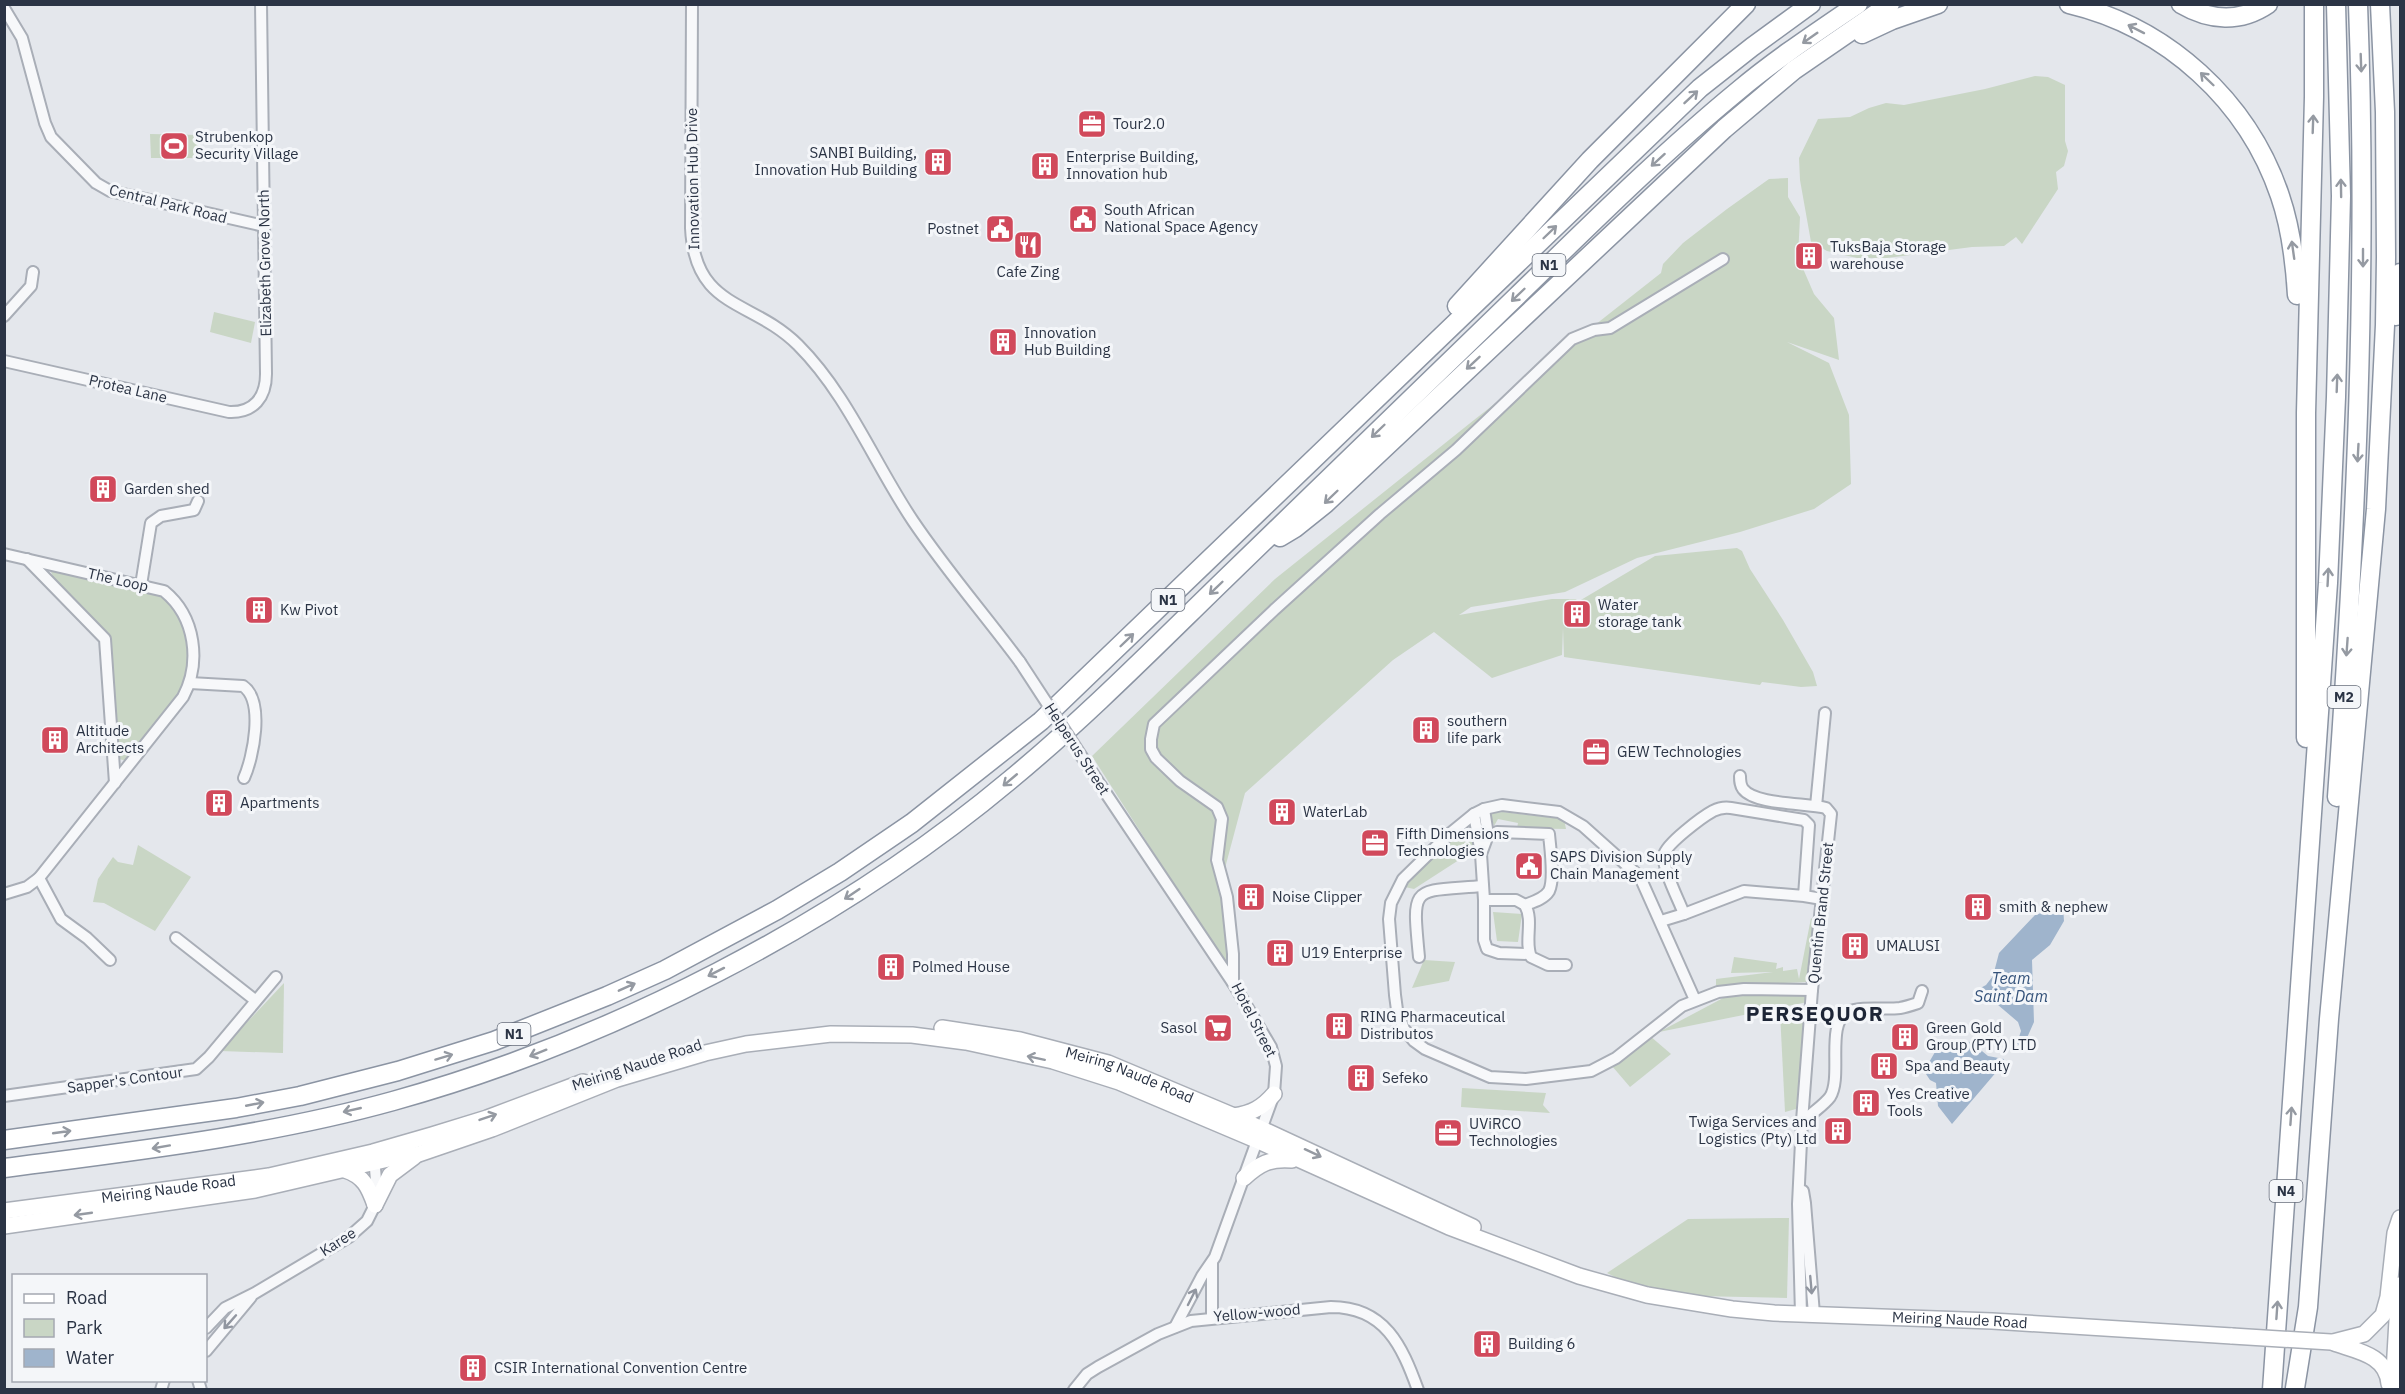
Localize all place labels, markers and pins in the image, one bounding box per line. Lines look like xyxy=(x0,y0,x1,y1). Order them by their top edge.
office icon: Tour2.0 xyxy=(1076,108,1108,140)
place label: Tour2.0 xyxy=(1113,114,1165,133)
place label: Strubenkop Security Village xyxy=(195,127,299,163)
sports icon: Strubenkop Security Village xyxy=(158,130,190,162)
place label: SANBI Building, Innovation Hub Building xyxy=(755,143,917,179)
building icon: SANBI Building, Innovation Hub Building xyxy=(922,146,954,178)
place label: Enterprise Building, Innovation hub xyxy=(1066,147,1199,183)
building icon: Enterprise Building, Innovation hub xyxy=(1029,150,1061,182)
place label: South African National Space Agency xyxy=(1104,200,1259,236)
public building icon: South African National Space Agency xyxy=(1067,203,1099,235)
public building icon: Postnet xyxy=(984,213,1016,245)
place label: Postnet xyxy=(927,219,979,238)
restaurant icon: Cafe Zing xyxy=(1012,229,1044,261)
place label: TuksBaja Storage warehouse xyxy=(1830,237,1946,273)
building icon: TuksBaja Storage warehouse xyxy=(1793,240,1825,272)
place label: Cafe Zing xyxy=(997,262,1059,281)
place label: Innovation Hub Building xyxy=(1024,323,1110,359)
building icon: Innovation Hub Building xyxy=(987,326,1019,358)
building icon: Garden shed xyxy=(87,473,119,505)
place label: Garden shed xyxy=(124,479,210,498)
building icon: Kw Pivot xyxy=(243,594,275,626)
place label: Water storage tank xyxy=(1598,595,1682,631)
building icon: Water storage tank xyxy=(1561,598,1593,630)
place label: Kw Pivot xyxy=(280,600,338,619)
place label: southern life park xyxy=(1447,711,1507,747)
building icon: southern life park xyxy=(1410,714,1442,746)
place label: Altitude Architects xyxy=(76,721,144,757)
building icon: Altitude Architects xyxy=(39,724,71,756)
office icon: GEW Technologies xyxy=(1580,736,1612,768)
place label: GEW Technologies xyxy=(1617,742,1742,761)
building icon: Apartments xyxy=(203,787,235,819)
place label: Apartments xyxy=(240,793,320,812)
building icon: WaterLab xyxy=(1266,796,1298,828)
place label: WaterLab xyxy=(1303,802,1367,821)
place label: Fifth Dimensions Technologies xyxy=(1396,824,1509,860)
office icon: Fifth Dimensions Technologies xyxy=(1359,827,1391,859)
place label: SAPS Division Supply Chain Management xyxy=(1550,847,1693,883)
public building icon: SAPS Division Supply Chain Management xyxy=(1513,850,1545,882)
building icon: Noise Clipper xyxy=(1235,881,1267,913)
place label: Noise Clipper xyxy=(1272,887,1363,906)
building icon: smith & nephew xyxy=(1962,891,1994,923)
place label: smith & nephew xyxy=(1999,897,2109,916)
building icon: UMALUSI xyxy=(1839,930,1871,962)
place label: UMALUSI xyxy=(1876,936,1940,955)
building icon: U19 Enterprise xyxy=(1264,937,1296,969)
place label: U19 Enterprise xyxy=(1301,943,1402,962)
building icon: Polmed House xyxy=(875,951,907,983)
place label: Polmed House xyxy=(912,957,1010,976)
place label: RING Pharmaceutical Distributos xyxy=(1360,1007,1505,1043)
building icon: RING Pharmaceutical Distributos xyxy=(1323,1010,1355,1042)
supermarket icon: Sasol xyxy=(1202,1012,1234,1044)
place label: Sasol xyxy=(1160,1018,1197,1037)
place label: Green Gold Group (PTY) LTD xyxy=(1926,1018,2037,1054)
building icon: Green Gold Group (PTY) LTD xyxy=(1889,1021,1921,1053)
building icon: Spa and Beauty xyxy=(1868,1050,1900,1082)
place label: Spa and Beauty xyxy=(1905,1056,2011,1075)
building icon: Sefeko xyxy=(1345,1062,1377,1094)
place label: Sefeko xyxy=(1382,1068,1428,1087)
place label: Yes Creative Tools xyxy=(1887,1084,1970,1120)
building icon: Yes Creative Tools xyxy=(1850,1087,1882,1119)
place label: Twiga Services and Logistics (Pty) Ltd xyxy=(1689,1112,1817,1148)
place label: UViRCO Technologies xyxy=(1469,1114,1558,1150)
building icon: Twiga Services and Logistics (Pty) Ltd xyxy=(1822,1115,1854,1147)
office icon: UViRCO Technologies xyxy=(1432,1117,1464,1149)
building icon: Building 6 xyxy=(1471,1328,1503,1360)
place label: Building 6 xyxy=(1508,1334,1576,1353)
building icon: CSIR International Convention Centre xyxy=(457,1352,489,1384)
place label: CSIR International Convention Centre xyxy=(494,1358,747,1377)

